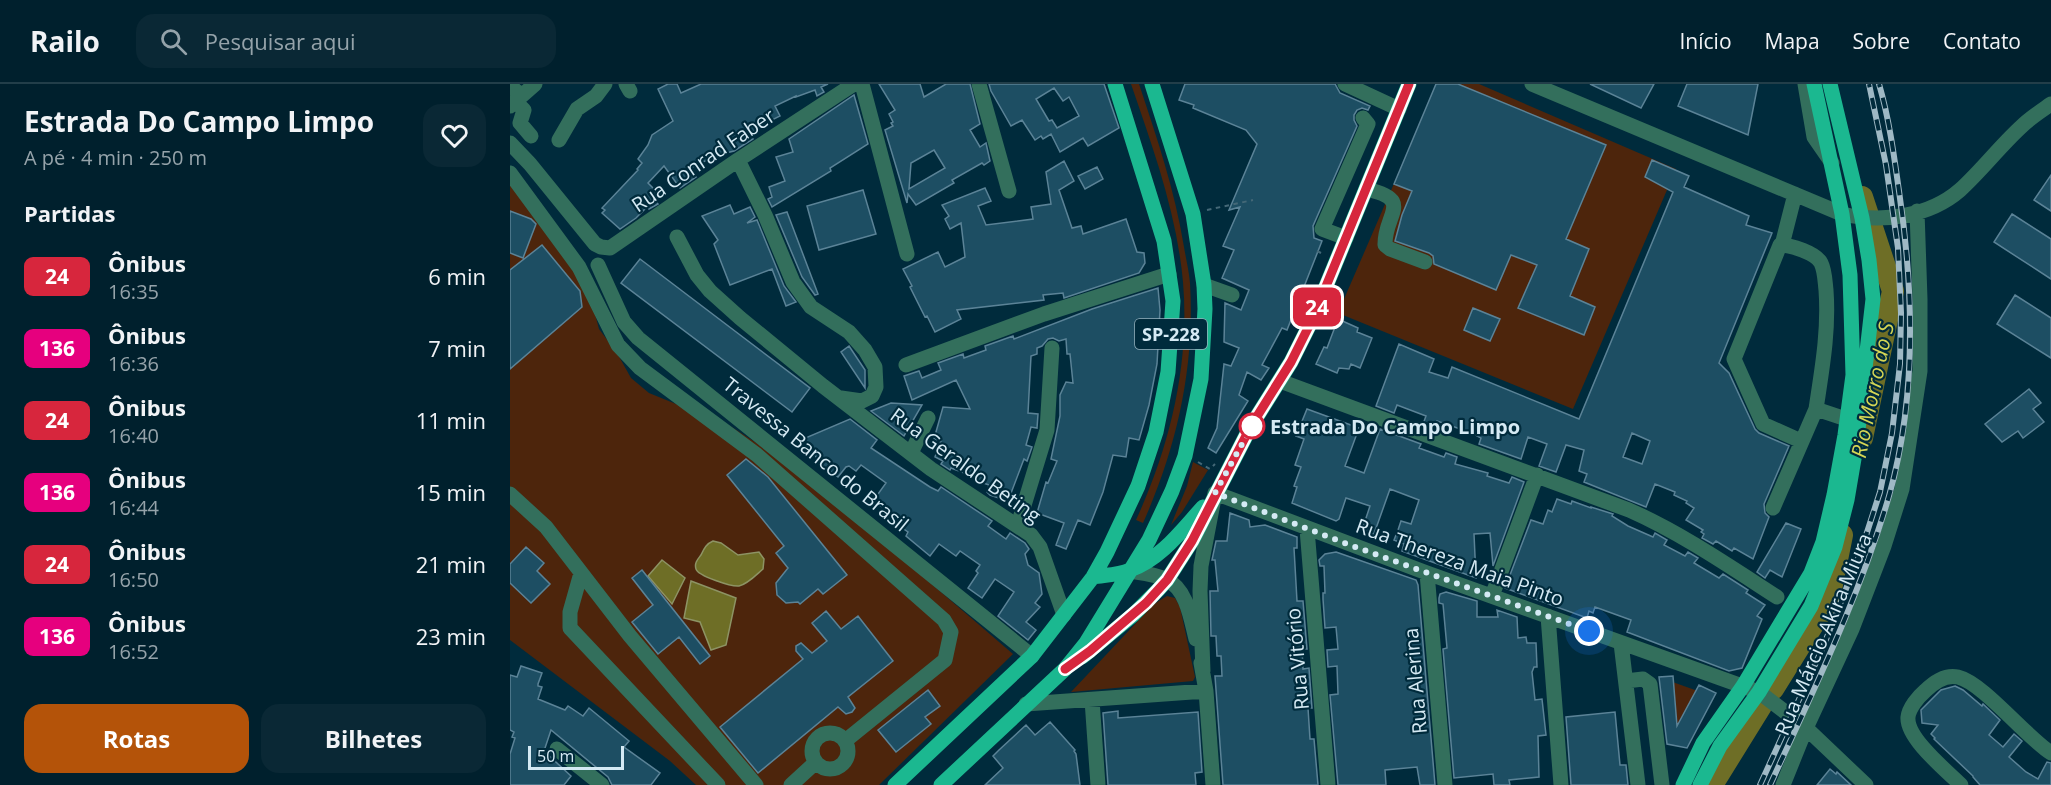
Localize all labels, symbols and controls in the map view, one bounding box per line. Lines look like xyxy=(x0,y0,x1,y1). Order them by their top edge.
search box xyxy=(136,14,556,68)
text: Railo xyxy=(30,22,100,60)
icon: search xyxy=(157,25,190,58)
text: Pesquisar aqui xyxy=(205,26,356,56)
text: Início xyxy=(1679,27,1732,55)
text: Mapa xyxy=(1765,27,1820,55)
text: Sobre xyxy=(1853,27,1910,55)
text: Contato xyxy=(1943,27,2021,55)
text: Estrada Do Campo Limpo xyxy=(24,102,374,140)
street label: Rua Conrad Faber xyxy=(626,102,780,218)
button: heart xyxy=(423,104,486,167)
text: A pé · 4 min · 250 m xyxy=(24,144,207,171)
text: Partidas xyxy=(24,198,116,228)
text: Ônibus xyxy=(108,248,186,278)
text: 6 min xyxy=(428,261,486,291)
text: 24 xyxy=(45,262,69,290)
text: 16:35 xyxy=(108,278,159,305)
line badge: 24 xyxy=(1290,288,1344,326)
text: 24 xyxy=(1305,293,1329,321)
road number: SP-228 xyxy=(1135,319,1207,349)
water label: Rio Morro do S xyxy=(1844,319,1900,460)
text: Ônibus xyxy=(108,320,186,350)
text: 7 min xyxy=(428,333,486,363)
text: 136 xyxy=(39,334,75,362)
text: 16:36 xyxy=(108,350,159,377)
street label: Travessa Banco do Brasil xyxy=(718,371,914,537)
text: Ônibus xyxy=(108,392,186,422)
street label: Rua Geraldo Beting xyxy=(885,401,1047,529)
text: 11 min xyxy=(416,405,486,435)
text: 24 xyxy=(45,406,69,434)
marker: Estrada Do Campo Limpo xyxy=(1239,413,1265,439)
place label: Estrada Do Campo Limpo xyxy=(1270,413,1520,440)
text: 16:40 xyxy=(108,422,159,449)
text: Ônibus xyxy=(108,464,186,494)
text: 15 min xyxy=(416,477,486,507)
text: 136 xyxy=(39,478,75,506)
text: 16:44 xyxy=(108,494,159,521)
street label: Rua Thereza Maia Pinto xyxy=(1352,512,1568,612)
street label: Rua Márcio Akira Miura xyxy=(1768,529,1878,739)
text: Ônibus xyxy=(108,536,186,566)
text: 21 min xyxy=(416,549,486,579)
text: 24 xyxy=(45,550,69,578)
text: 16:50 xyxy=(108,566,159,593)
street label: Rua Vitório xyxy=(1279,607,1315,711)
text: Ônibus xyxy=(108,608,186,638)
your location xyxy=(1574,616,1604,646)
text: 23 min xyxy=(416,621,486,651)
text: 136 xyxy=(39,622,75,650)
street label: Rua Alerina xyxy=(1397,627,1433,735)
text: 16:52 xyxy=(108,638,159,665)
button: Rotas xyxy=(24,704,249,773)
button: Bilhetes xyxy=(261,704,486,773)
scale bar xyxy=(528,743,624,770)
text: 50 m xyxy=(537,745,574,767)

